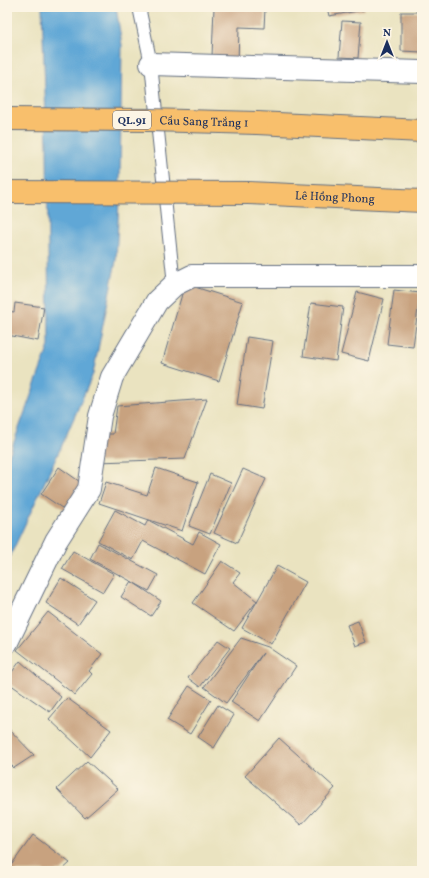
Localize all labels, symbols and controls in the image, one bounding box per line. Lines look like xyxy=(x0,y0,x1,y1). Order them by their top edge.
north arrow xyxy=(367,22,407,62)
text: N xyxy=(383,26,391,41)
road number: QL.91 xyxy=(113,111,151,129)
street label: Cầu Sang Trắng 1 xyxy=(159,113,249,132)
street label: Lê Hồng Phong xyxy=(295,188,375,208)

